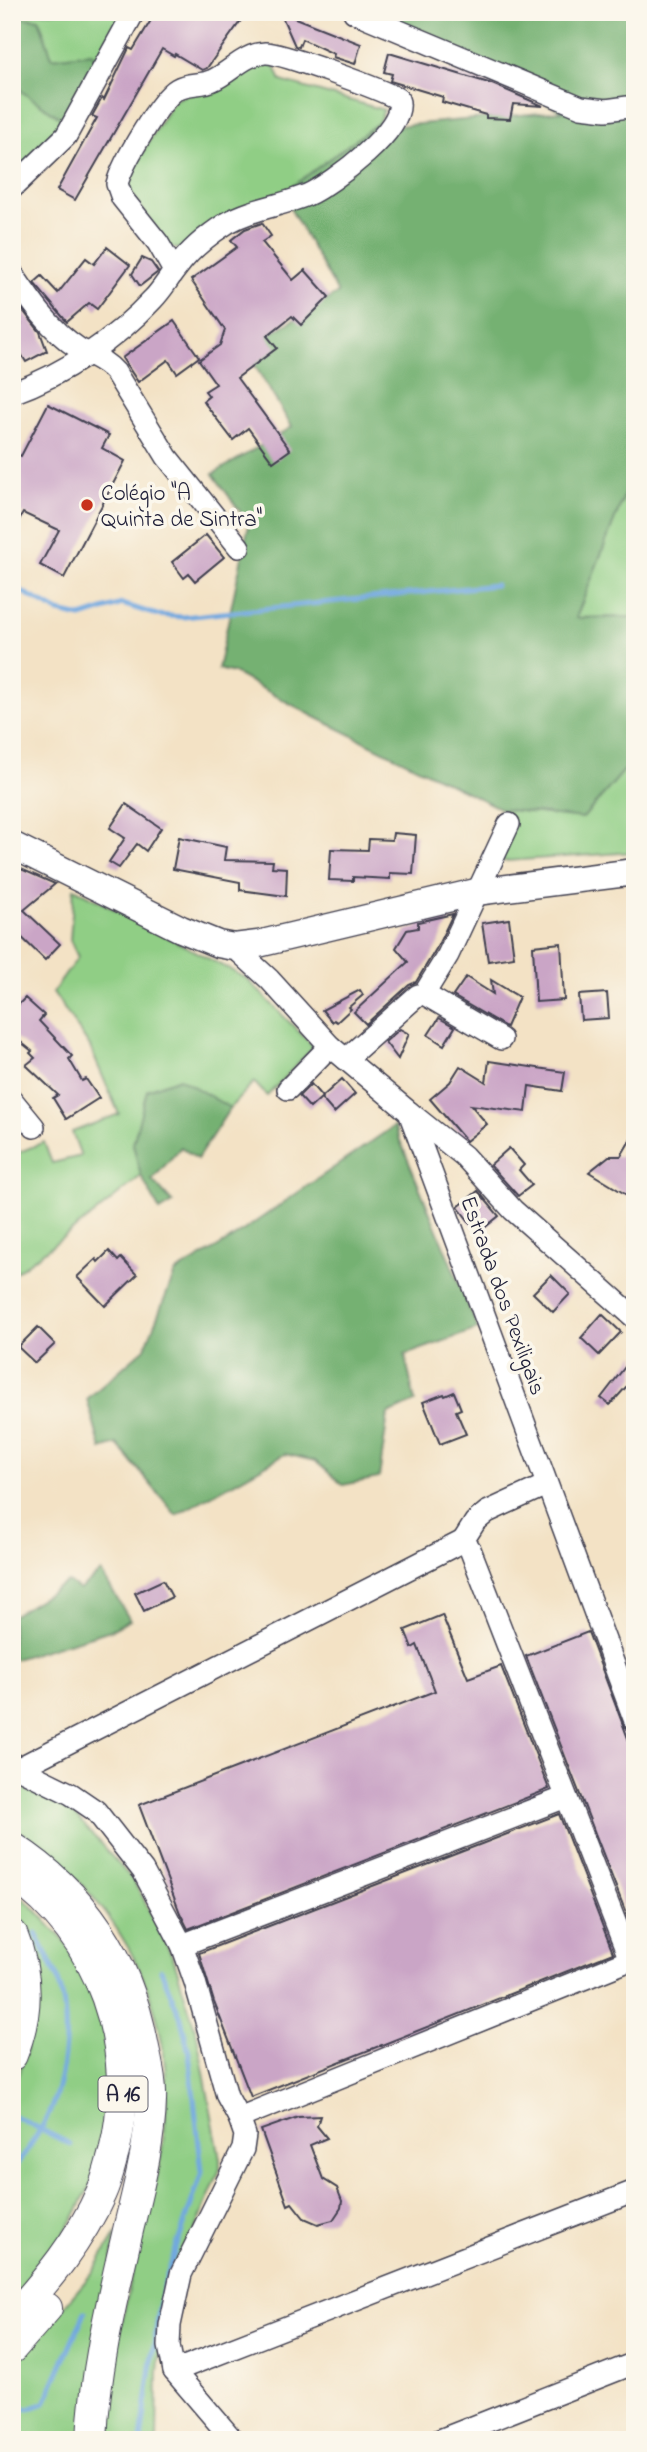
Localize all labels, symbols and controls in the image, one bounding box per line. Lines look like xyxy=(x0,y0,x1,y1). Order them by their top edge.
place label: Colégio "A Quinta de Sintra" xyxy=(101,478,262,537)
marker: Colégio "A Quinta de Sintra" xyxy=(79,497,95,513)
street label: Estrada dos Pexiligais xyxy=(449,1192,553,1400)
road number: A 16 xyxy=(99,2076,148,2112)

